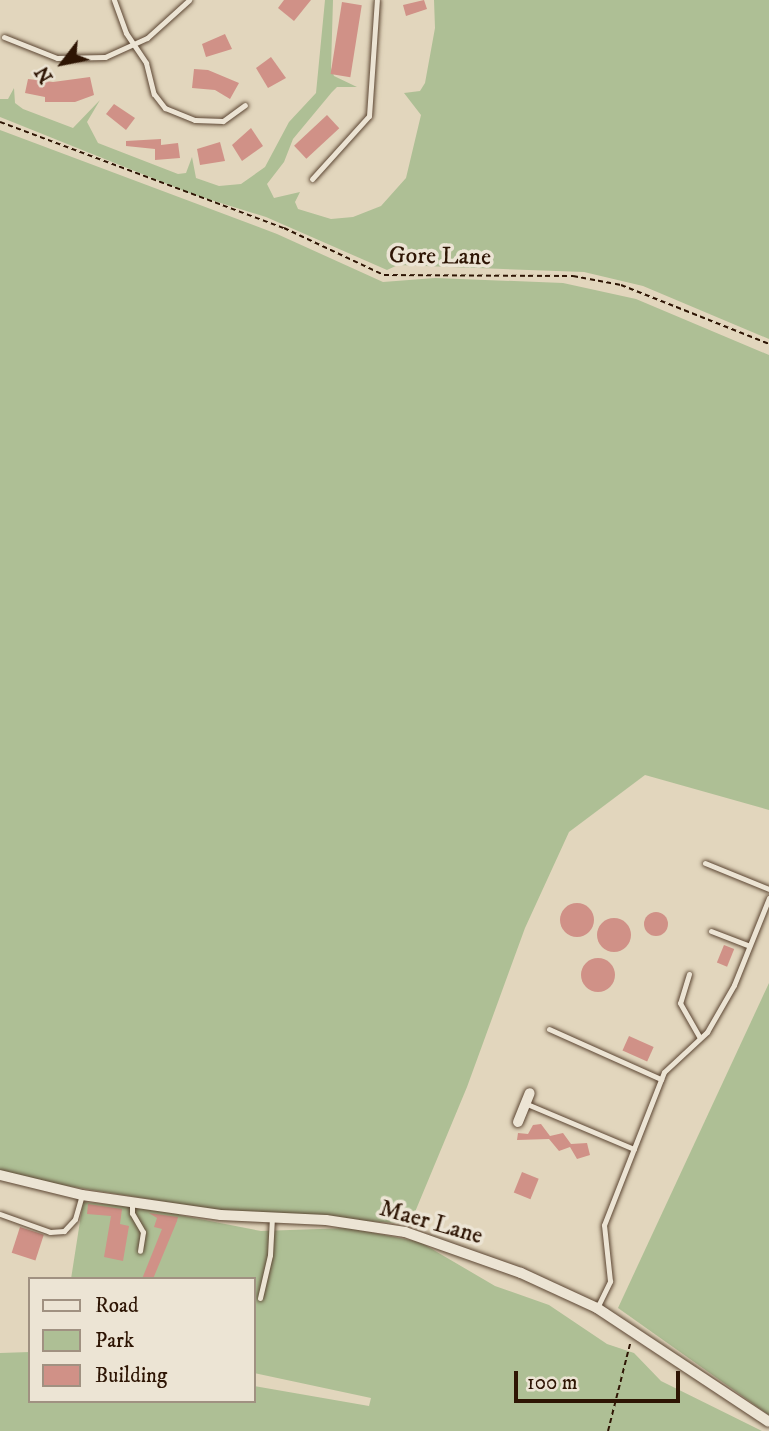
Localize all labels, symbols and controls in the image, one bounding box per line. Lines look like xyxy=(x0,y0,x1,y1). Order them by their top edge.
north arrow xyxy=(28,28,98,98)
text: N xyxy=(31,62,59,87)
street label: Gore Lane xyxy=(389,242,491,272)
street label: Maer Lane xyxy=(376,1195,486,1251)
legend xyxy=(28,1277,256,1403)
text: Road xyxy=(95,1293,139,1319)
text: Park xyxy=(95,1328,134,1354)
scale bar xyxy=(517,1358,683,1402)
text: Building xyxy=(95,1363,167,1389)
text: 100 m xyxy=(527,1370,578,1396)

